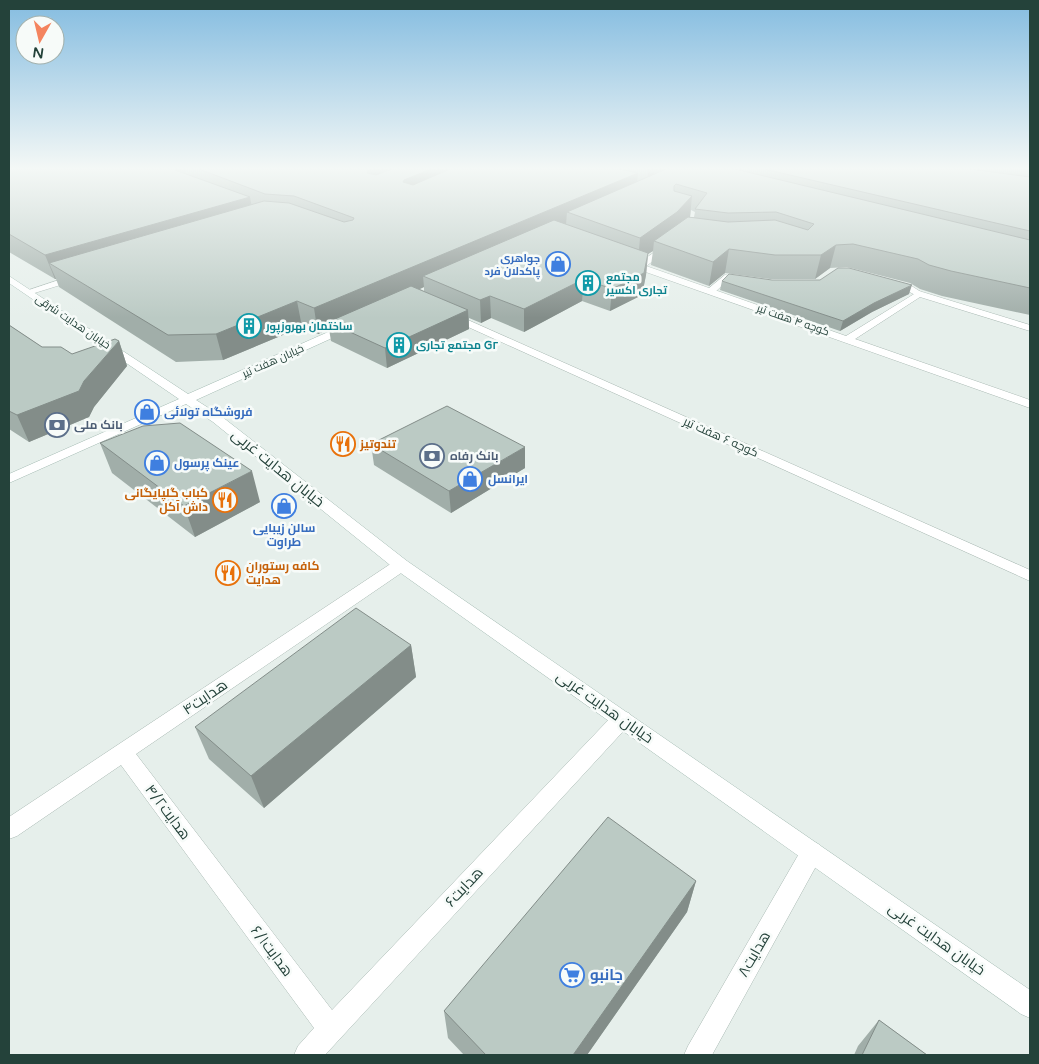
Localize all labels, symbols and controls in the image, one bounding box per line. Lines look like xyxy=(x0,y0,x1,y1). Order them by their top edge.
north arrow xyxy=(15,15,65,65)
text: N xyxy=(32,43,45,62)
shop icon: جواهری پاکدلان فرد xyxy=(545,251,571,277)
place label: جواهری پاکدلان فرد xyxy=(484,252,540,280)
building icon: مجتمع تجاری اکسیر xyxy=(575,270,601,296)
place label: مجتمع تجاری اکسیر xyxy=(605,271,668,297)
street label: خیابان هدایت شرقی xyxy=(33,292,113,352)
street label: کوچه ۴ هفت تیر xyxy=(754,301,831,339)
building icon: ساختمان بهروزپور xyxy=(236,313,262,339)
place label: ساختمان بهروزپور xyxy=(265,320,353,335)
building icon: مجتمع تجاری G۲ xyxy=(386,332,412,358)
place label: مجتمع تجاری G۲ xyxy=(416,339,498,353)
street label: خیابان هفت تیر xyxy=(239,342,306,381)
shop icon: فروشگاه تولائی xyxy=(134,399,160,425)
place label: فروشگاه تولائی xyxy=(164,405,253,420)
bank icon: بانک ملی xyxy=(44,412,70,438)
street label: کوچه ۶ هفت تیر xyxy=(680,414,761,462)
place label: بانک ملی xyxy=(74,418,123,433)
street label: خیابان هدایت غربی xyxy=(227,425,328,512)
restaurant icon: تندوتیز xyxy=(330,431,356,457)
place label: تندوتیز xyxy=(359,437,396,452)
bank icon: بانک رفاه xyxy=(419,443,445,469)
place label: بانک رفاه xyxy=(450,449,498,464)
shop icon: عینک پرسول xyxy=(144,450,170,476)
place label: عینک پرسول xyxy=(174,456,239,472)
shop icon: ایرانسل xyxy=(457,466,483,492)
place label: ایرانسل xyxy=(488,472,528,487)
place label: کباب گلپایگانی داش آکل xyxy=(125,486,208,515)
restaurant icon: کباب گلپایگانی داش آکل xyxy=(212,487,238,513)
shop icon: سالن زیبایی طراوت xyxy=(271,493,297,519)
place label: سالن زیبایی طراوت xyxy=(253,521,315,550)
place label: کافه رستوران هدایت xyxy=(246,559,319,587)
restaurant icon: کافه رستوران هدایت xyxy=(215,560,241,586)
street label: خیابان هدایت غربی xyxy=(552,667,657,748)
street label: هدایت۴ xyxy=(179,675,231,719)
street label: هدایت۴/۲ xyxy=(141,781,195,843)
street label: هدایت۶ xyxy=(441,864,487,910)
street label: خیابان هدایت غربی xyxy=(884,899,989,980)
street label: هدایت۶/۱ xyxy=(247,922,297,980)
street label: هدایت۸ xyxy=(734,928,774,980)
supermarket icon: جانبو xyxy=(559,962,585,988)
place label: جانبو xyxy=(590,966,623,984)

